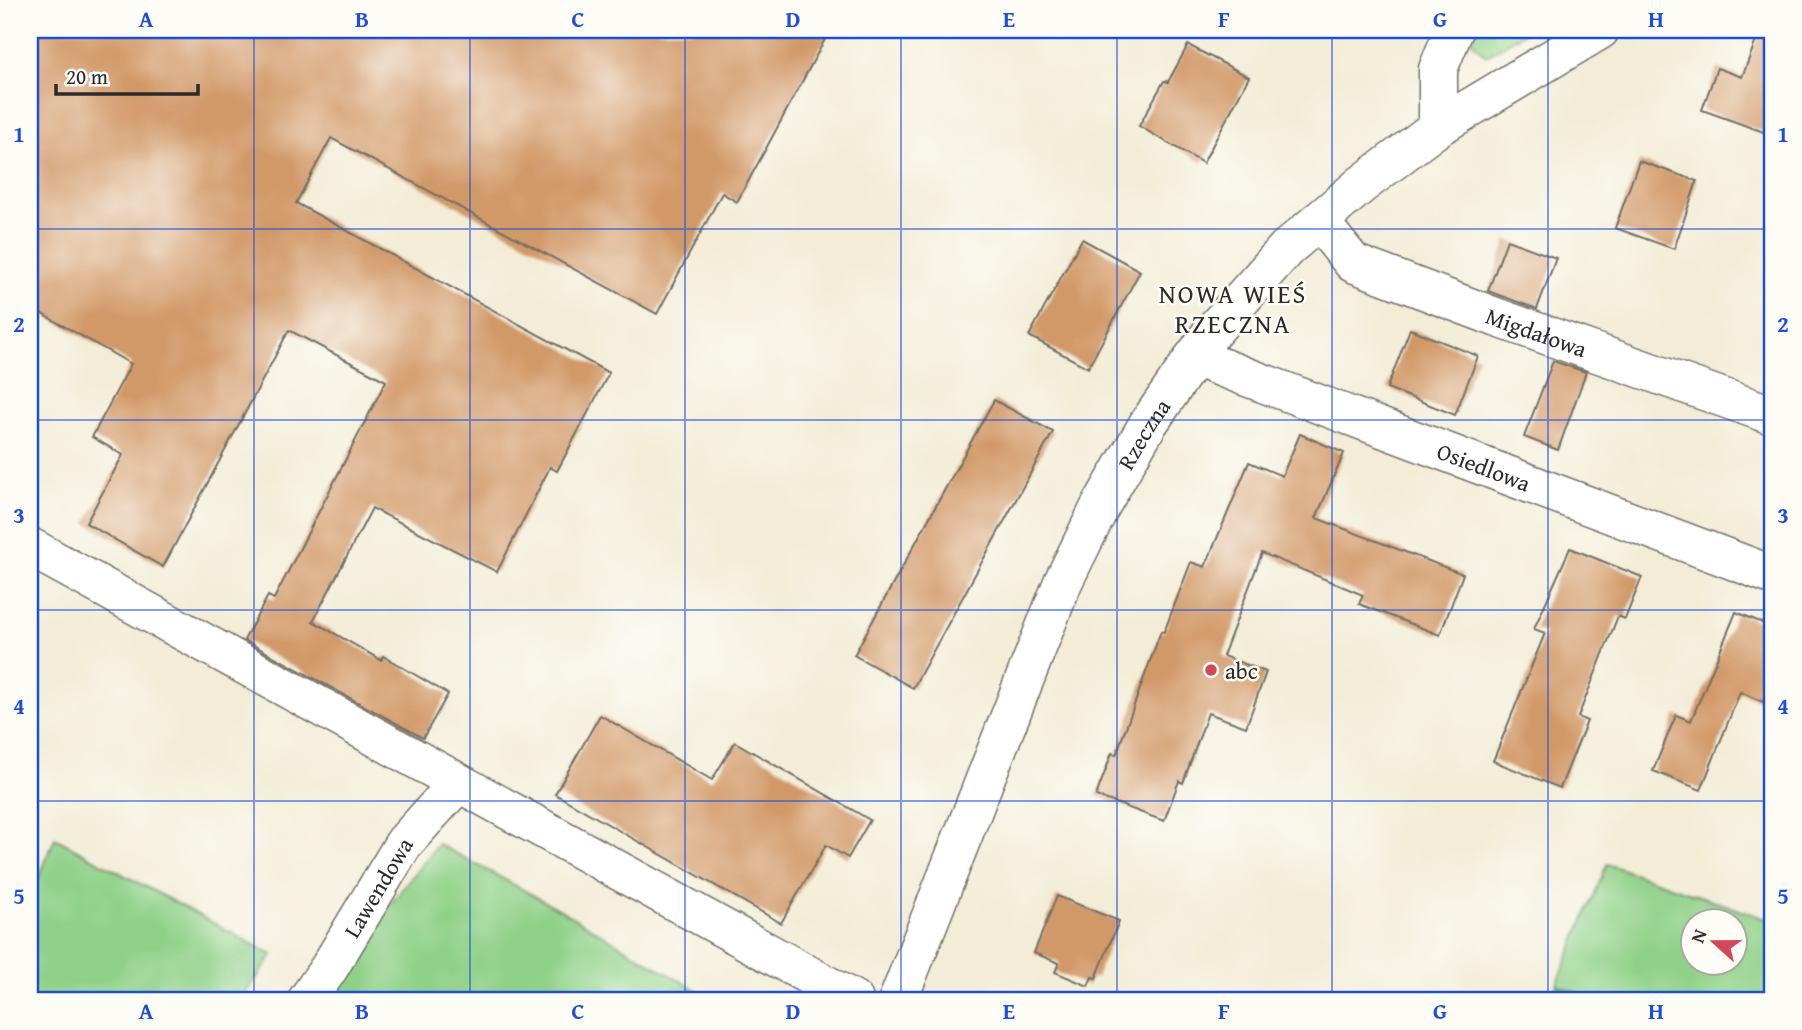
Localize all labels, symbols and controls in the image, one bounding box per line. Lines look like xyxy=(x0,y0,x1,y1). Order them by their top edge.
text: A xyxy=(139,2,154,35)
text: B xyxy=(355,2,369,35)
text: C xyxy=(571,2,585,35)
text: D xyxy=(786,2,801,35)
text: E xyxy=(1003,2,1015,35)
text: F xyxy=(1218,2,1230,35)
text: G xyxy=(1433,2,1447,35)
text: H xyxy=(1648,2,1664,35)
scale bar xyxy=(56,52,198,96)
text: 20 m xyxy=(66,61,108,92)
text: 1 xyxy=(13,117,25,150)
text: 1 xyxy=(1777,117,1789,150)
district label: NOWA WIEŚ RZECZNA xyxy=(1159,274,1307,343)
street label: Migdałowa xyxy=(1481,298,1592,365)
text: 2 xyxy=(13,307,25,340)
text: 2 xyxy=(1777,307,1789,340)
street label: Rzeczna xyxy=(1109,391,1178,476)
street label: Osiedlowa xyxy=(1433,434,1536,499)
text: 3 xyxy=(13,498,25,531)
text: 3 xyxy=(1777,498,1789,531)
place label: abc xyxy=(1225,654,1258,687)
marker: abc xyxy=(1203,662,1219,678)
text: 4 xyxy=(13,689,25,722)
text: 4 xyxy=(1777,689,1789,722)
street label: Lawendowa xyxy=(335,831,420,944)
text: 5 xyxy=(13,879,25,912)
text: 5 xyxy=(1777,879,1789,912)
north arrow xyxy=(1680,908,1750,978)
text: N xyxy=(1683,925,1714,947)
text: A xyxy=(139,994,154,1027)
text: B xyxy=(355,994,369,1027)
text: C xyxy=(571,994,585,1027)
text: D xyxy=(786,994,801,1027)
text: E xyxy=(1003,994,1015,1027)
text: F xyxy=(1218,994,1230,1027)
text: G xyxy=(1433,994,1447,1027)
text: H xyxy=(1648,994,1664,1027)

